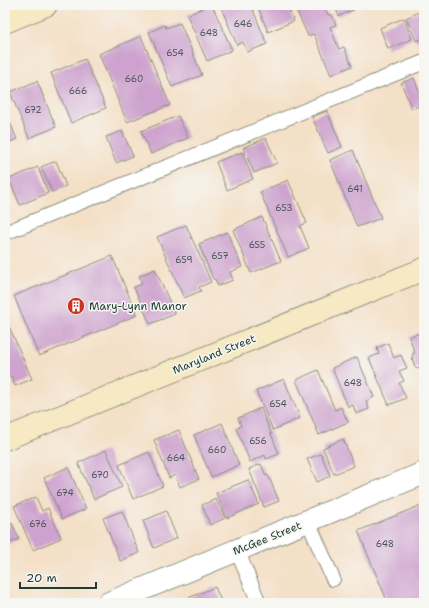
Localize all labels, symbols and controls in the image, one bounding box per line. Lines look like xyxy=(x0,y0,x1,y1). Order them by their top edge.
house number: 646 xyxy=(234,18,252,30)
house number: 648 xyxy=(200,27,218,39)
house number: 654 xyxy=(166,47,184,59)
house number: 660 xyxy=(125,73,143,85)
house number: 666 xyxy=(69,85,87,97)
house number: 672 xyxy=(24,104,42,116)
house number: 641 xyxy=(347,183,363,195)
house number: 653 xyxy=(275,202,293,214)
house number: 655 xyxy=(249,239,265,251)
house number: 657 xyxy=(211,250,229,262)
house number: 659 xyxy=(175,254,193,266)
building icon: Mary-Lynn Manor xyxy=(66,296,86,316)
place label: Mary-Lynn Manor xyxy=(89,299,187,314)
street label: Maryland Street xyxy=(170,331,258,378)
house number: 648 xyxy=(344,377,362,389)
house number: 654 xyxy=(269,398,287,410)
house number: 656 xyxy=(249,435,267,447)
house number: 660 xyxy=(208,444,226,456)
house number: 664 xyxy=(167,452,185,464)
house number: 670 xyxy=(91,469,109,481)
house number: 674 xyxy=(56,487,74,499)
house number: 676 xyxy=(29,518,47,530)
street label: McGee Street xyxy=(231,518,304,559)
house number: 648 xyxy=(376,538,394,550)
scale bar xyxy=(20,564,96,590)
text: 20 m xyxy=(26,570,57,586)

